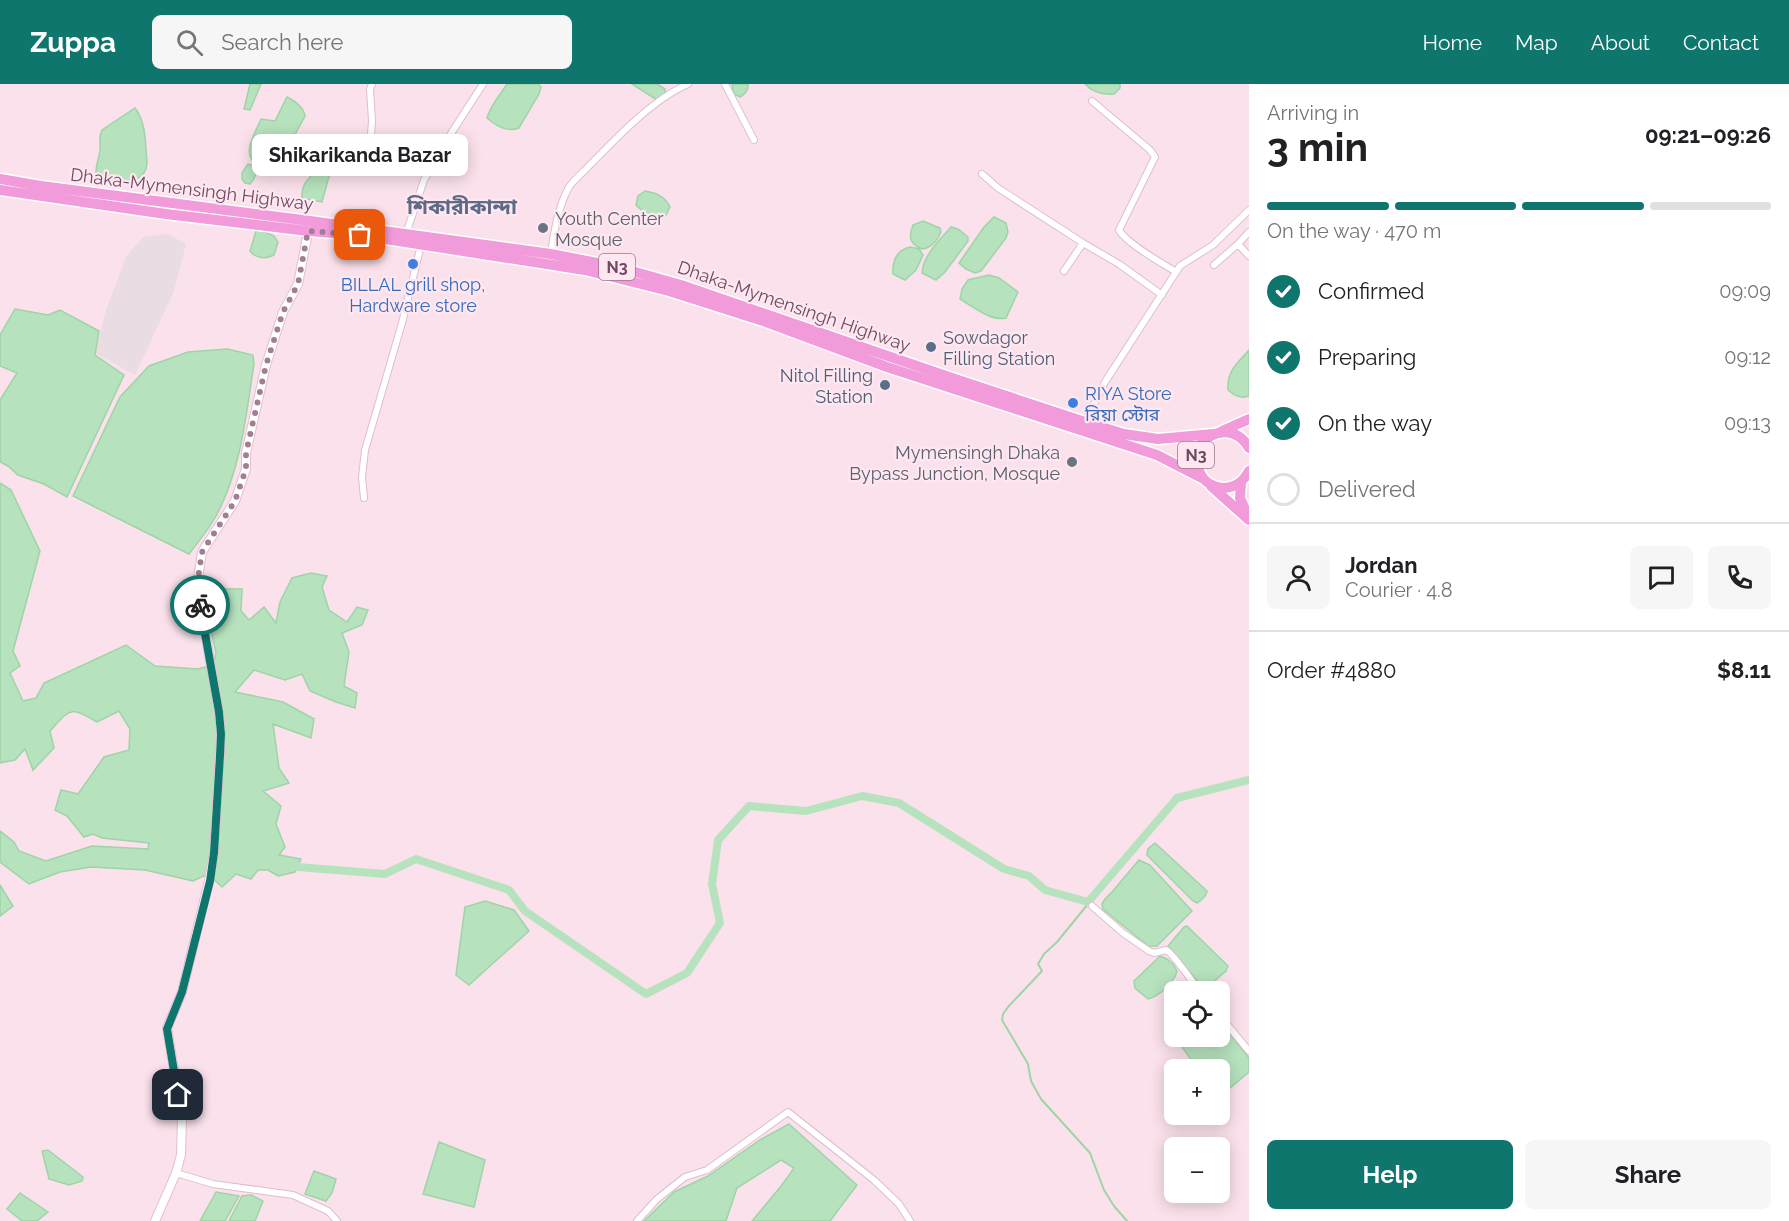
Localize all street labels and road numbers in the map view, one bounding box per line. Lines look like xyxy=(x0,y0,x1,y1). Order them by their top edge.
street label: Dhaka-Mymensingh Highway xyxy=(69,164,315,214)
road number: N3 xyxy=(599,254,635,280)
street label: Dhaka-Mymensingh Highway xyxy=(675,256,913,356)
road number: N3 xyxy=(1178,442,1214,468)

